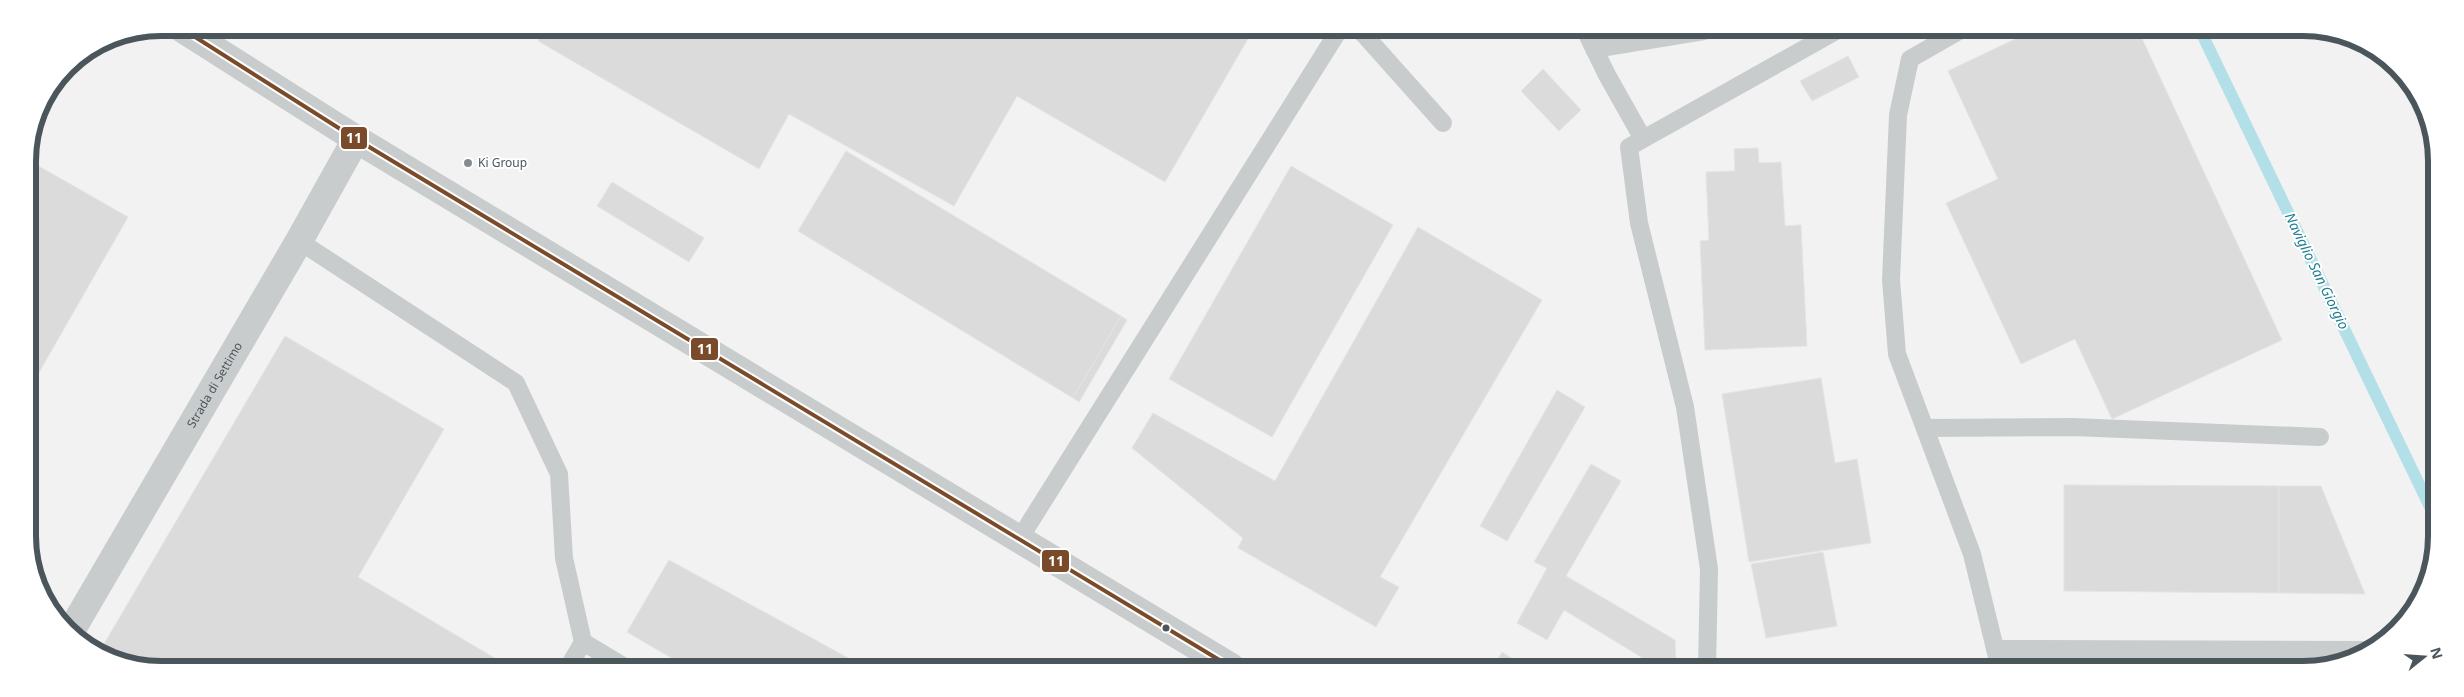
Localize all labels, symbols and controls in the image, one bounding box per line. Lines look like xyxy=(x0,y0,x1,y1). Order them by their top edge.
line badge: 11 xyxy=(340,126,368,150)
text: 11 xyxy=(346,128,362,147)
place label: Ki Group xyxy=(478,154,527,171)
marker: Ki Group xyxy=(462,157,474,169)
water label: Naviglio San Giorgio xyxy=(2281,209,2354,332)
line badge: 11 xyxy=(690,337,719,361)
street label: Strada di Settimo xyxy=(183,339,246,431)
text: 11 xyxy=(697,339,713,358)
line badge: 11 xyxy=(1041,549,1070,573)
text: 11 xyxy=(1048,551,1064,570)
unlabelled marker xyxy=(1161,623,1171,633)
north arrow xyxy=(2399,632,2449,682)
text: N xyxy=(2426,645,2448,661)

